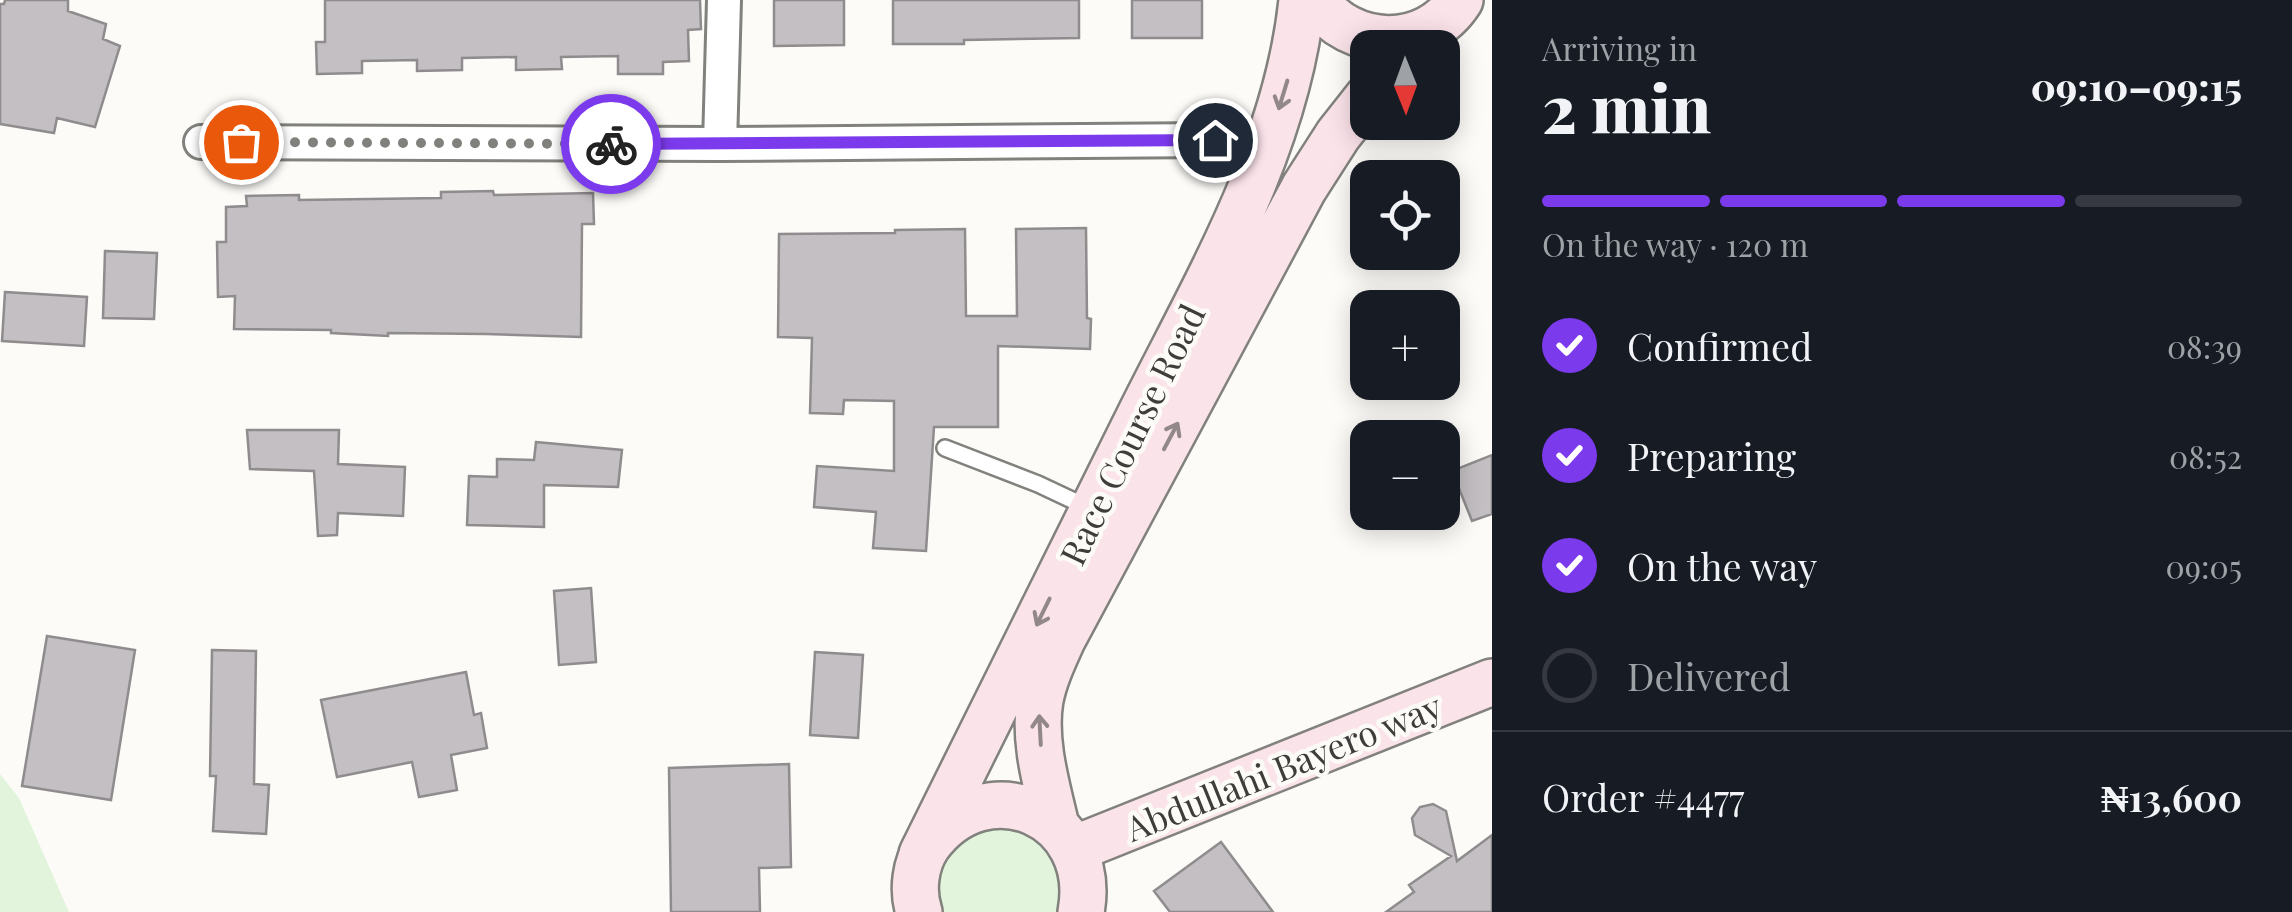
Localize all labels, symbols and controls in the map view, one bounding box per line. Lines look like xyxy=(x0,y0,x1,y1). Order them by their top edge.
text: Arriving in xyxy=(1542,26,1697,69)
north arrow xyxy=(1350,30,1460,140)
map controls xyxy=(1350,30,1460,530)
text: 09:10–09:15 xyxy=(2031,60,2242,111)
text: 2 min xyxy=(1542,63,1711,149)
one-way arrow xyxy=(1272,79,1290,111)
courier xyxy=(561,94,661,194)
pin xyxy=(1173,98,1258,183)
pin xyxy=(199,100,284,185)
icon: home xyxy=(1188,113,1243,168)
icon: bag xyxy=(214,115,269,170)
icon: bike xyxy=(584,117,639,172)
button: locate xyxy=(1350,160,1460,270)
text: On the way · 120 m xyxy=(1542,222,1808,265)
button: + xyxy=(1350,290,1460,400)
street label: Race Course Road xyxy=(1048,296,1214,572)
icon: check xyxy=(1542,318,1597,373)
text: Confirmed xyxy=(1627,320,1812,371)
text: 08:39 xyxy=(2167,324,2242,367)
button: − xyxy=(1350,420,1460,530)
one-way arrow xyxy=(1162,422,1181,452)
icon: check xyxy=(1542,428,1597,483)
text: Preparing xyxy=(1627,430,1796,481)
text: 08:52 xyxy=(2169,434,2242,477)
icon: check xyxy=(1542,538,1597,593)
text: On the way xyxy=(1627,540,1817,591)
text: 09:05 xyxy=(2166,544,2242,587)
one-way arrow xyxy=(1032,596,1051,626)
text: Delivered xyxy=(1627,650,1791,701)
street label: Abdullahi Bayero way xyxy=(1117,681,1448,851)
one-way arrow xyxy=(1031,714,1050,746)
text: Order #4477 xyxy=(1542,771,1745,822)
text: ₦13,600 xyxy=(2101,771,2242,822)

